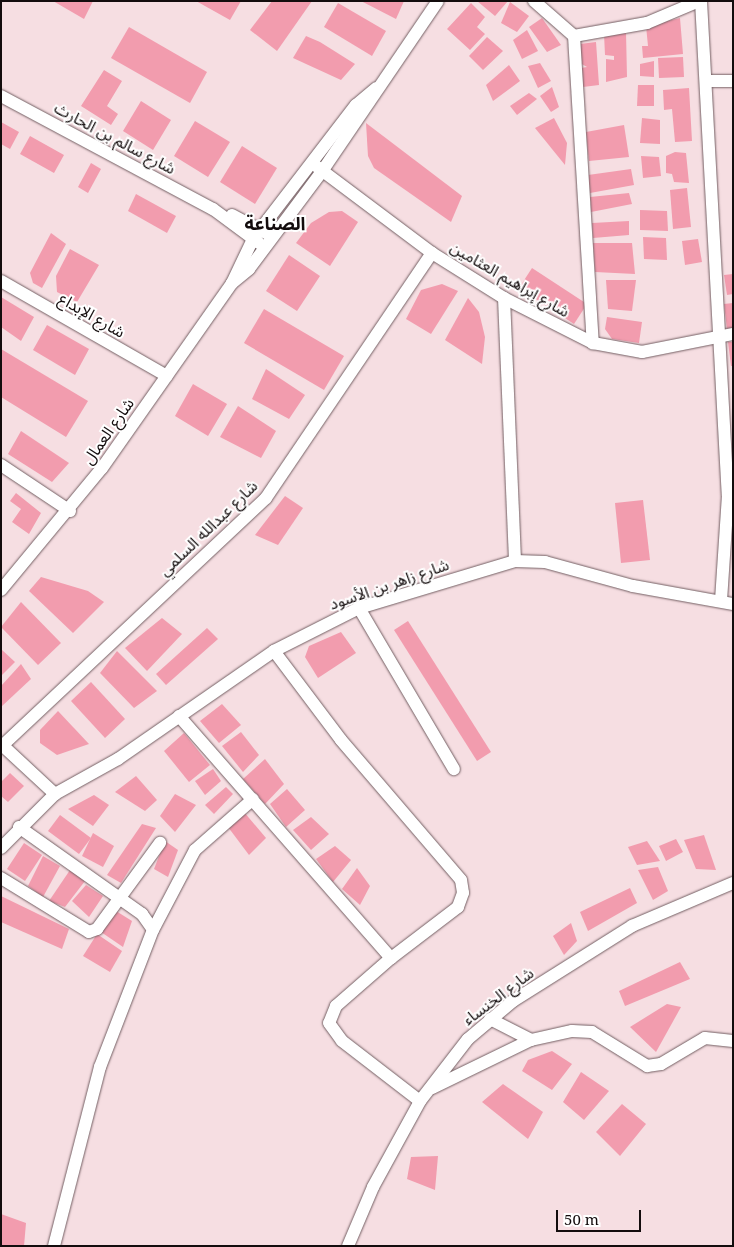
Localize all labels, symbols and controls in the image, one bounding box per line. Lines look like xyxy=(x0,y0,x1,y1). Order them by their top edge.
street label: شارع سالم بن الحارث xyxy=(51,98,179,178)
district label: الصناعة xyxy=(244,212,306,234)
street label: شارع إبراهيم العثامين xyxy=(447,237,573,321)
street label: شارع الإبداع xyxy=(56,288,128,342)
street label: شارع العمال xyxy=(78,394,138,468)
street label: شارع عبدالله السلمي xyxy=(155,476,261,580)
street label: شارع زاهر بن الأسود xyxy=(327,555,451,613)
street label: شارع الخنساء xyxy=(459,963,537,1029)
scale bar xyxy=(559,1200,644,1232)
text: 50 m xyxy=(564,1209,599,1229)

